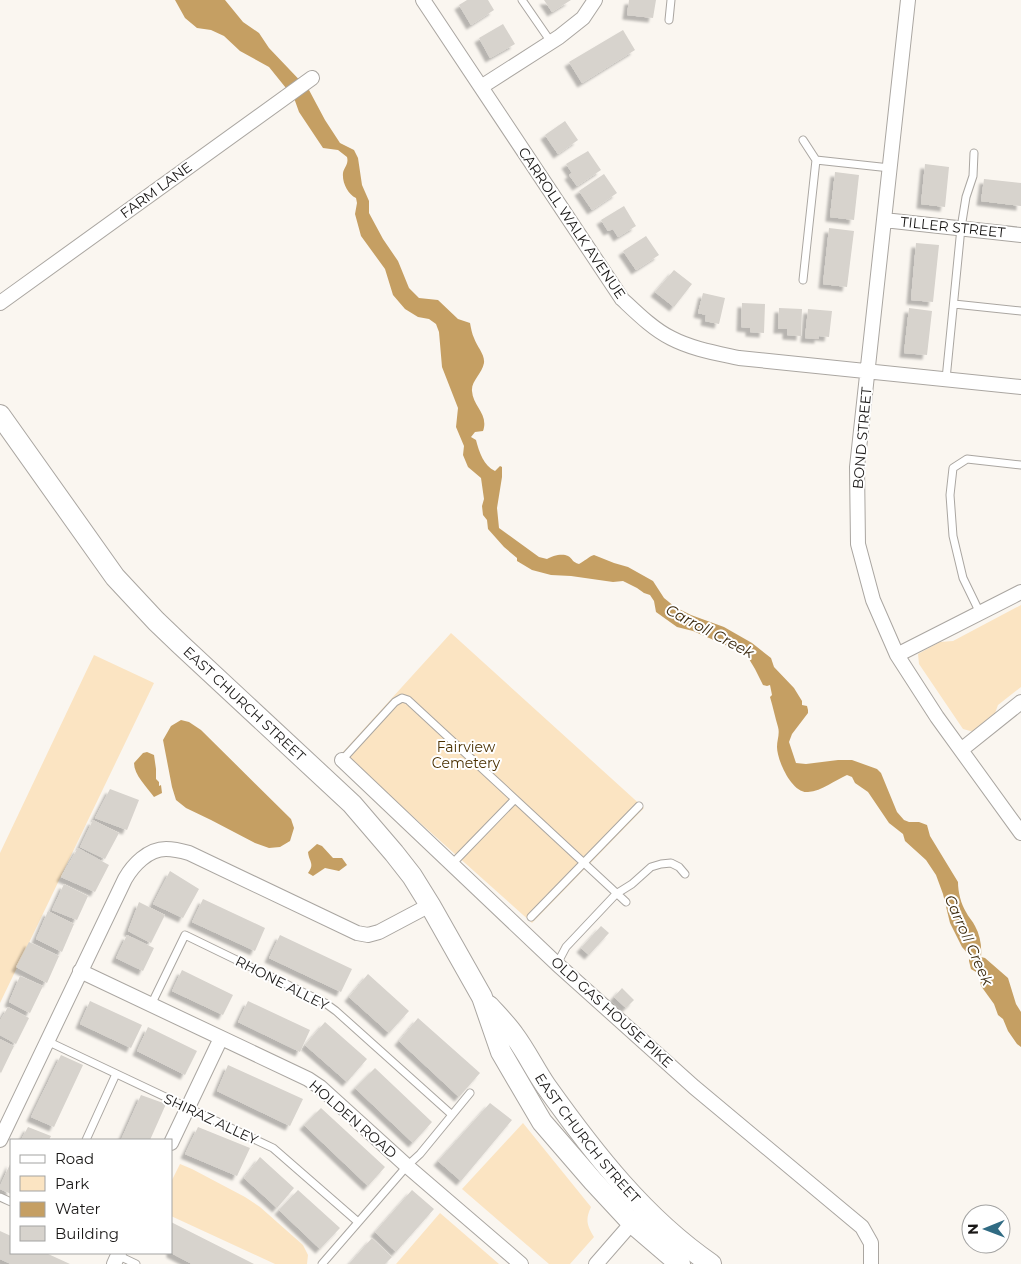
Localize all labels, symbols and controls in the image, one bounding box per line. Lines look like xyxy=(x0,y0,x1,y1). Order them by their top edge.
street label: CARROLL WALK AVENUE xyxy=(514,144,630,302)
street label: FARM LANE xyxy=(116,158,196,222)
street label: TILLER STREET xyxy=(900,213,1006,241)
street label: BOND STREET xyxy=(849,386,875,490)
water label: Carroll Creek xyxy=(663,600,758,663)
street label: EAST CHURCH STREET xyxy=(179,643,309,765)
park label: Fairview Cemetery xyxy=(432,738,501,772)
water label: Carroll Creek xyxy=(941,892,998,989)
street label: RHONE ALLEY xyxy=(232,952,332,1014)
street label: OLD GAS HOUSE PIKE xyxy=(547,953,677,1071)
street label: EAST CHURCH STREET xyxy=(531,1070,644,1207)
street label: HOLDEN ROAD xyxy=(305,1076,401,1162)
street label: SHIRAZ ALLEY xyxy=(161,1089,261,1149)
legend xyxy=(10,1139,172,1254)
text: Road xyxy=(55,1149,94,1168)
text: Park xyxy=(55,1174,89,1193)
text: Water xyxy=(55,1199,101,1218)
north arrow xyxy=(961,1204,1011,1254)
text: N xyxy=(964,1223,982,1235)
text: Building xyxy=(55,1224,119,1243)

